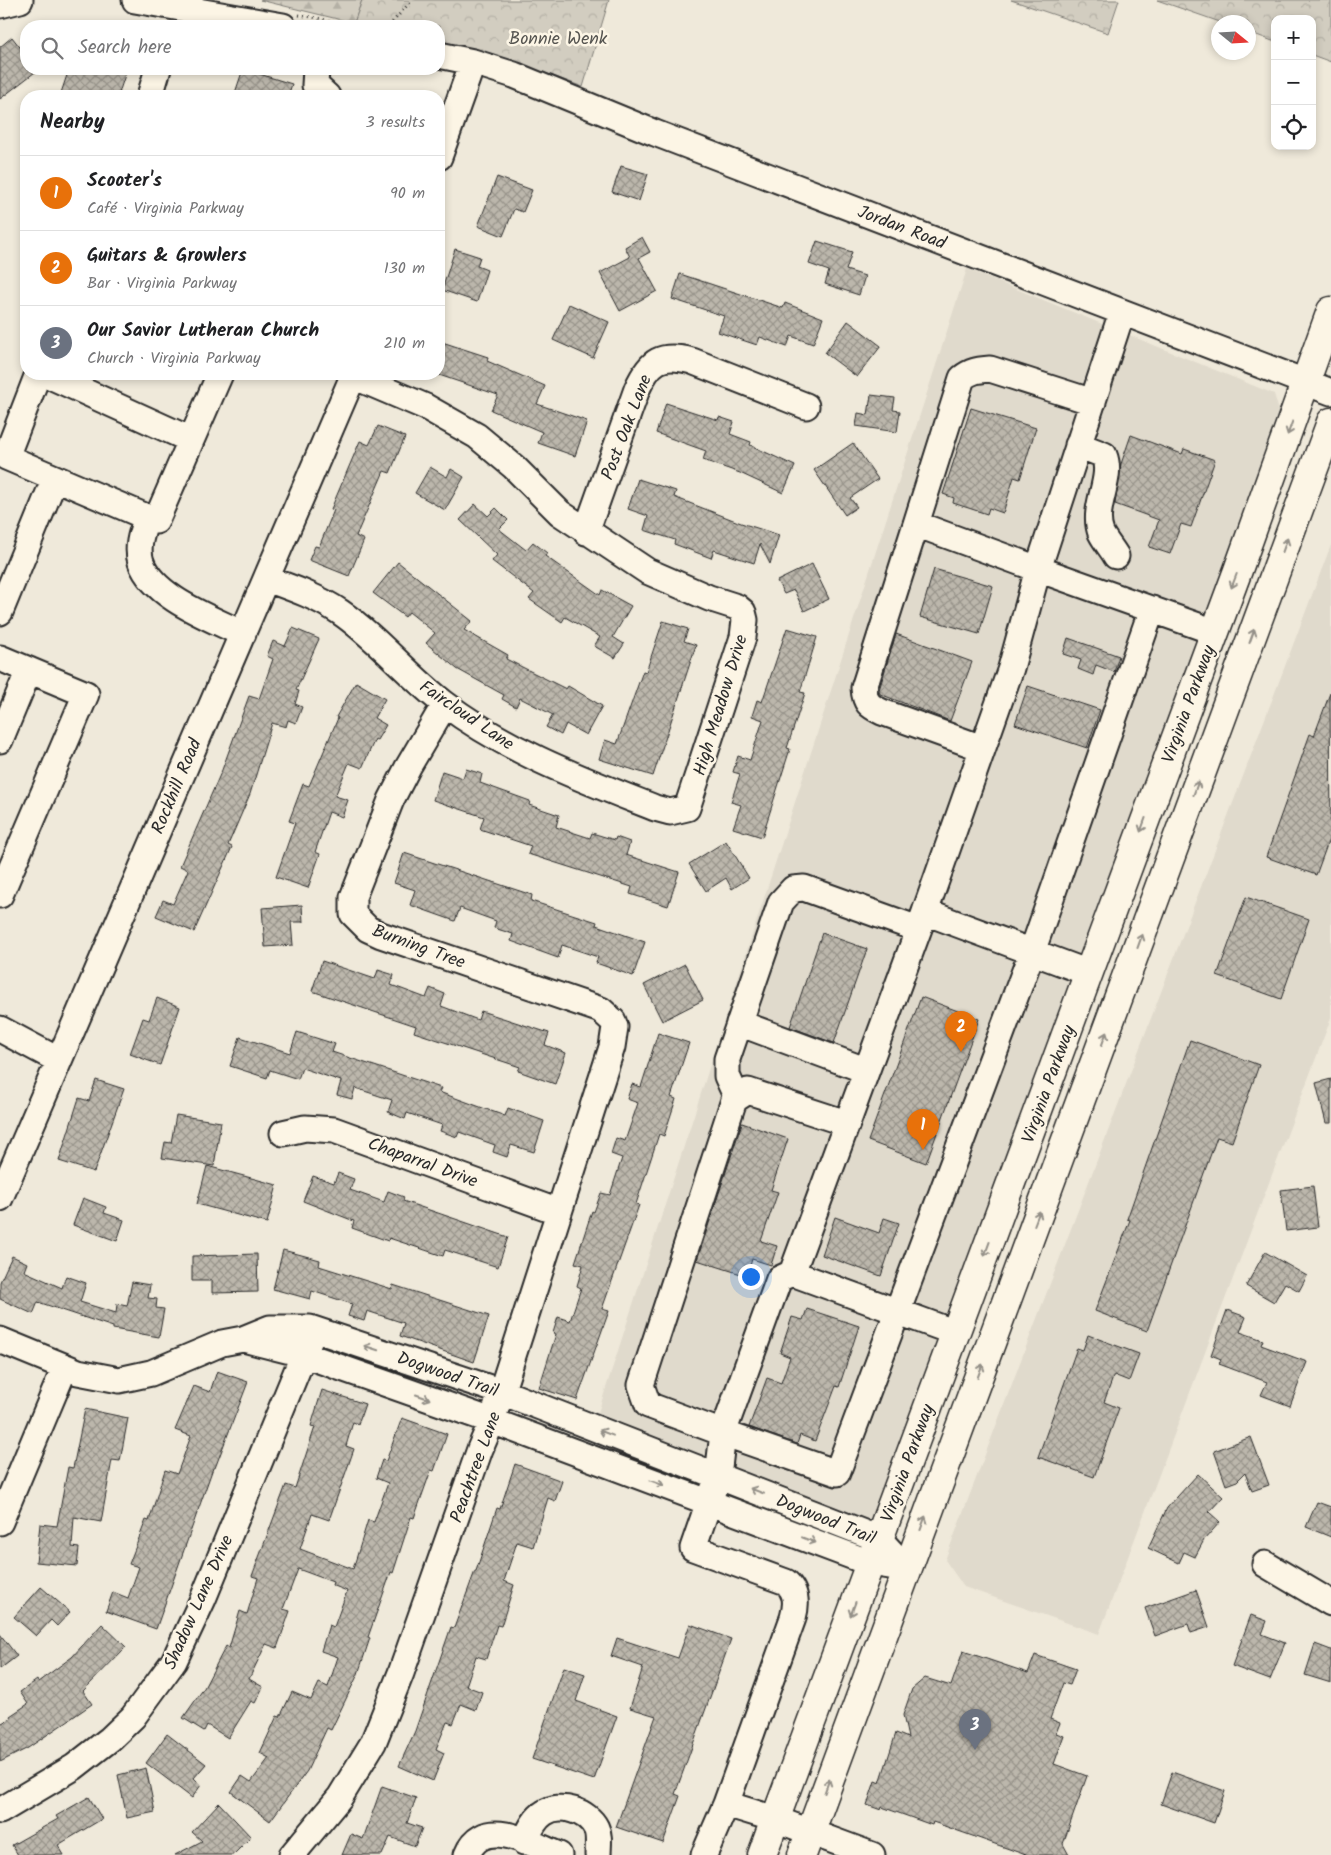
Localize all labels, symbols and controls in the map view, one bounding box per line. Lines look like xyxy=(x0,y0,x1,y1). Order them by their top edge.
north arrow xyxy=(1211,15,1256,60)
map controls xyxy=(1271,15,1316,150)
button: + xyxy=(1271,15,1316,60)
search box xyxy=(20,20,445,75)
park label: Bonnie Wenk xyxy=(509,25,608,54)
text: Search here xyxy=(78,33,172,63)
icon: search xyxy=(38,34,66,62)
button: − xyxy=(1271,60,1316,105)
button: locate xyxy=(1271,105,1316,150)
text: Nearby xyxy=(40,106,105,139)
text: 3 results xyxy=(366,110,425,135)
text: Scooter's xyxy=(87,166,162,196)
text: 1 xyxy=(54,181,58,206)
text: 90 m xyxy=(390,181,425,206)
text: Café · Virginia Parkway xyxy=(87,196,244,221)
street label: Jordan Road xyxy=(853,198,951,259)
text: Guitars & Growlers xyxy=(87,241,247,271)
text: 2 xyxy=(51,256,61,281)
text: 130 m xyxy=(384,256,425,281)
text: Bar · Virginia Parkway xyxy=(87,271,237,296)
text: Our Savior Lutheran Church xyxy=(87,316,319,346)
text: 3 xyxy=(52,331,60,356)
text: 210 m xyxy=(384,331,425,356)
text: Church · Virginia Parkway xyxy=(87,346,261,371)
street label: Post Oak Lane xyxy=(594,371,661,484)
one-way arrow xyxy=(1285,420,1294,435)
one-way arrow xyxy=(1281,538,1291,553)
one-way arrow xyxy=(1229,573,1239,588)
one-way arrow xyxy=(1248,629,1257,644)
street label: High Meadow Drive xyxy=(686,631,757,780)
street label: Virginia Parkway xyxy=(1155,641,1224,768)
street label: Faircloud Lane xyxy=(413,674,520,759)
street label: Rockhill Road xyxy=(144,733,211,839)
one-way arrow xyxy=(1192,781,1201,797)
one-way arrow xyxy=(1138,817,1147,833)
street label: Burning Tree xyxy=(368,917,469,978)
one-way arrow xyxy=(1136,934,1145,949)
pin: 2 xyxy=(945,1011,977,1052)
street label: Virginia Parkway xyxy=(1015,1021,1084,1148)
one-way arrow xyxy=(1100,1032,1109,1048)
pin: 1 xyxy=(907,1109,939,1150)
street label: Chaparral Drive xyxy=(363,1130,482,1197)
one-way arrow xyxy=(1033,1211,1042,1226)
one-way arrow xyxy=(982,1241,991,1256)
your location xyxy=(738,1264,764,1290)
one-way arrow xyxy=(363,1343,379,1353)
street label: Dogwood Trail xyxy=(393,1345,503,1407)
one-way arrow xyxy=(976,1363,985,1379)
one-way arrow xyxy=(414,1393,430,1402)
street label: Virginia Parkway xyxy=(874,1400,943,1527)
street label: Peachtree Lane xyxy=(443,1408,510,1527)
one-way arrow xyxy=(599,1428,614,1437)
one-way arrow xyxy=(649,1479,664,1488)
one-way arrow xyxy=(750,1486,765,1495)
street label: Dogwood Trail xyxy=(771,1487,880,1554)
one-way arrow xyxy=(919,1516,928,1531)
street label: Shadow Lane Drive xyxy=(157,1531,242,1675)
one-way arrow xyxy=(801,1536,816,1545)
one-way arrow xyxy=(848,1601,857,1616)
pin: 3 xyxy=(959,1709,991,1750)
one-way arrow xyxy=(823,1779,832,1795)

